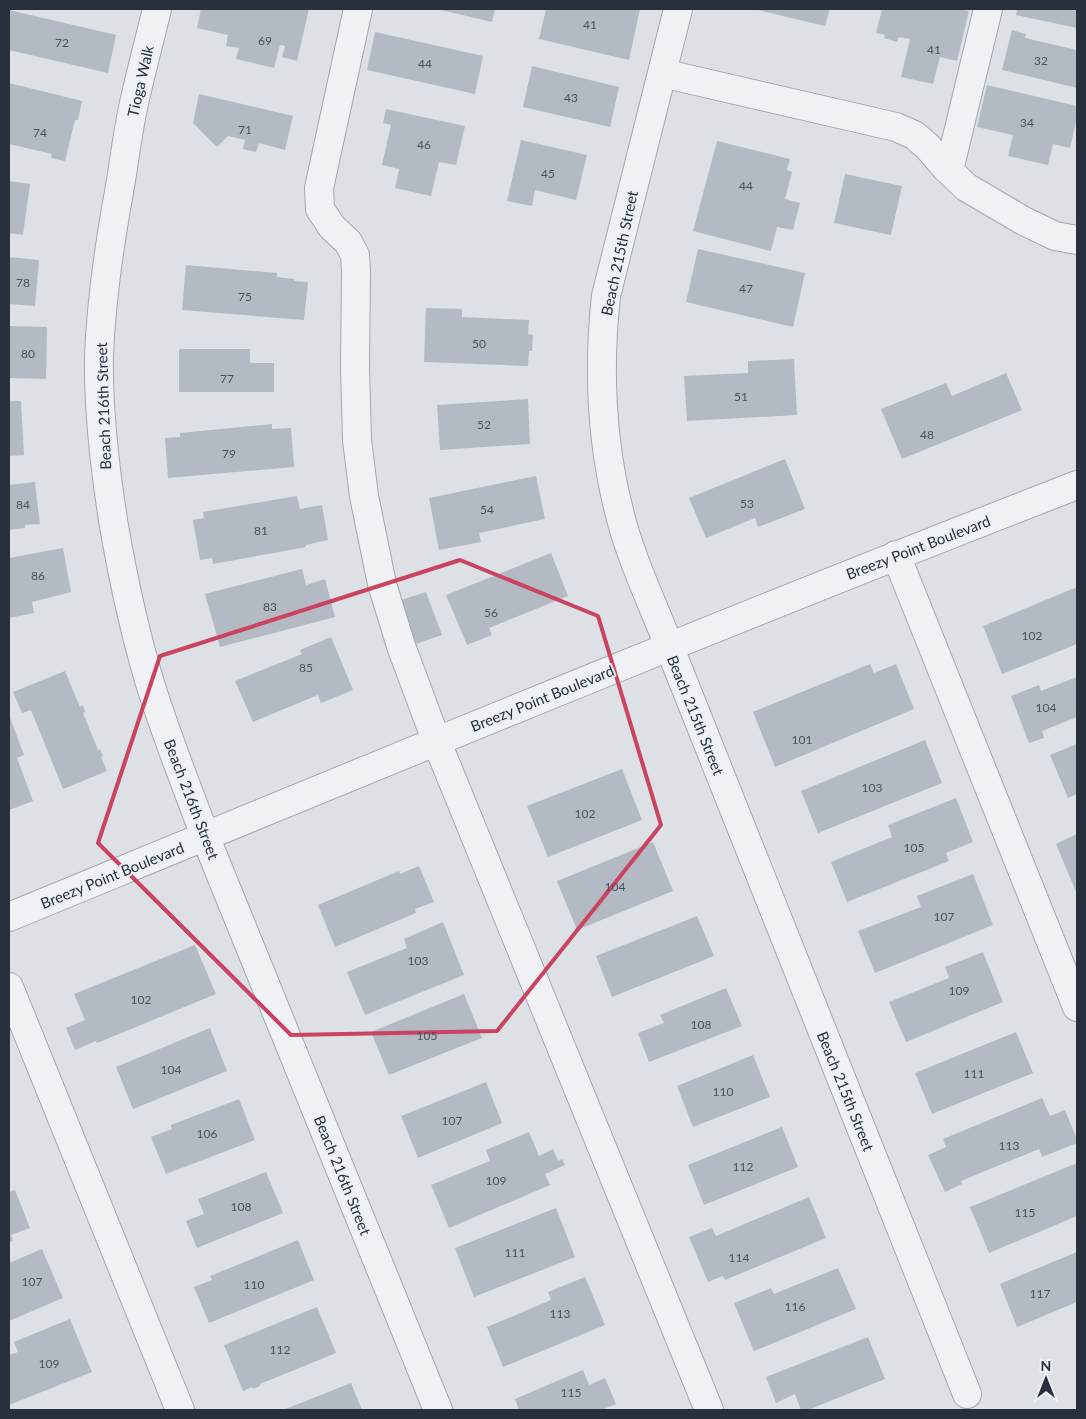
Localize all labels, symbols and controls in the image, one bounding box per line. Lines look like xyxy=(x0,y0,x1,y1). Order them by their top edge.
house number: 41 xyxy=(583,17,597,32)
house number: 69 xyxy=(258,33,272,48)
house number: 72 xyxy=(55,35,69,50)
house number: 41 xyxy=(927,42,941,57)
street label: Tioga Walk xyxy=(123,43,157,119)
house number: 32 xyxy=(1034,53,1048,68)
house number: 44 xyxy=(418,56,432,71)
house number: 43 xyxy=(564,90,578,105)
house number: 34 xyxy=(1020,115,1034,130)
house number: 71 xyxy=(238,122,252,137)
house number: 74 xyxy=(33,125,47,140)
house number: 46 xyxy=(417,137,431,152)
house number: 45 xyxy=(541,166,555,181)
house number: 44 xyxy=(739,178,753,193)
street label: Beach 215th Street xyxy=(597,188,641,317)
house number: 78 xyxy=(16,275,30,290)
house number: 47 xyxy=(739,281,753,296)
house number: 75 xyxy=(238,289,252,304)
house number: 50 xyxy=(472,336,486,351)
street label: Beach 216th Street xyxy=(92,341,114,470)
house number: 80 xyxy=(21,346,35,361)
house number: 77 xyxy=(220,371,234,386)
house number: 51 xyxy=(734,389,748,404)
house number: 52 xyxy=(477,417,491,432)
house number: 48 xyxy=(920,427,934,442)
house number: 79 xyxy=(222,446,236,461)
house number: 53 xyxy=(740,496,754,511)
house number: 84 xyxy=(16,497,30,512)
house number: 54 xyxy=(480,502,494,517)
street label: Breezy Point Boulevard xyxy=(843,511,993,583)
house number: 81 xyxy=(254,523,268,538)
house number: 86 xyxy=(31,568,45,583)
house number: 83 xyxy=(263,599,277,614)
house number: 56 xyxy=(484,605,498,620)
house number: 102 xyxy=(1022,628,1042,643)
street label: Beach 215th Street xyxy=(664,653,728,778)
house number: 85 xyxy=(299,660,313,675)
street label: Breezy Point Boulevard xyxy=(468,661,616,735)
house number: 104 xyxy=(1036,700,1056,715)
house number: 101 xyxy=(792,732,812,747)
street label: Beach 216th Street xyxy=(161,736,223,862)
house number: 103 xyxy=(862,780,882,795)
house number: 102 xyxy=(575,806,595,821)
street label: Breezy Point Boulevard xyxy=(38,838,186,912)
house number: 105 xyxy=(904,840,924,855)
house number: 104 xyxy=(605,879,625,894)
house number: 107 xyxy=(934,909,954,924)
house number: 103 xyxy=(408,953,428,968)
house number: 109 xyxy=(949,983,969,998)
house number: 102 xyxy=(131,992,151,1007)
house number: 108 xyxy=(691,1017,711,1032)
house number: 105 xyxy=(417,1028,437,1043)
street label: Beach 215th Street xyxy=(814,1029,878,1154)
house number: 104 xyxy=(161,1062,181,1077)
house number: 111 xyxy=(964,1066,984,1081)
house number: 110 xyxy=(713,1084,733,1099)
street label: Beach 216th Street xyxy=(311,1113,375,1238)
house number: 107 xyxy=(442,1113,462,1128)
house number: 106 xyxy=(197,1126,217,1141)
house number: 113 xyxy=(999,1138,1019,1153)
house number: 112 xyxy=(733,1159,753,1174)
house number: 109 xyxy=(486,1173,506,1188)
house number: 108 xyxy=(231,1199,251,1214)
house number: 115 xyxy=(1015,1205,1035,1220)
house number: 111 xyxy=(505,1245,525,1260)
house number: 114 xyxy=(729,1250,749,1265)
house number: 107 xyxy=(22,1274,42,1289)
house number: 110 xyxy=(244,1277,264,1292)
house number: 117 xyxy=(1030,1286,1050,1301)
house number: 116 xyxy=(785,1299,805,1314)
house number: 113 xyxy=(550,1306,570,1321)
house number: 112 xyxy=(270,1342,290,1357)
north arrow xyxy=(1021,1354,1071,1404)
house number: 109 xyxy=(39,1356,59,1371)
text: N xyxy=(1041,1357,1051,1374)
house number: 115 xyxy=(561,1385,581,1400)

